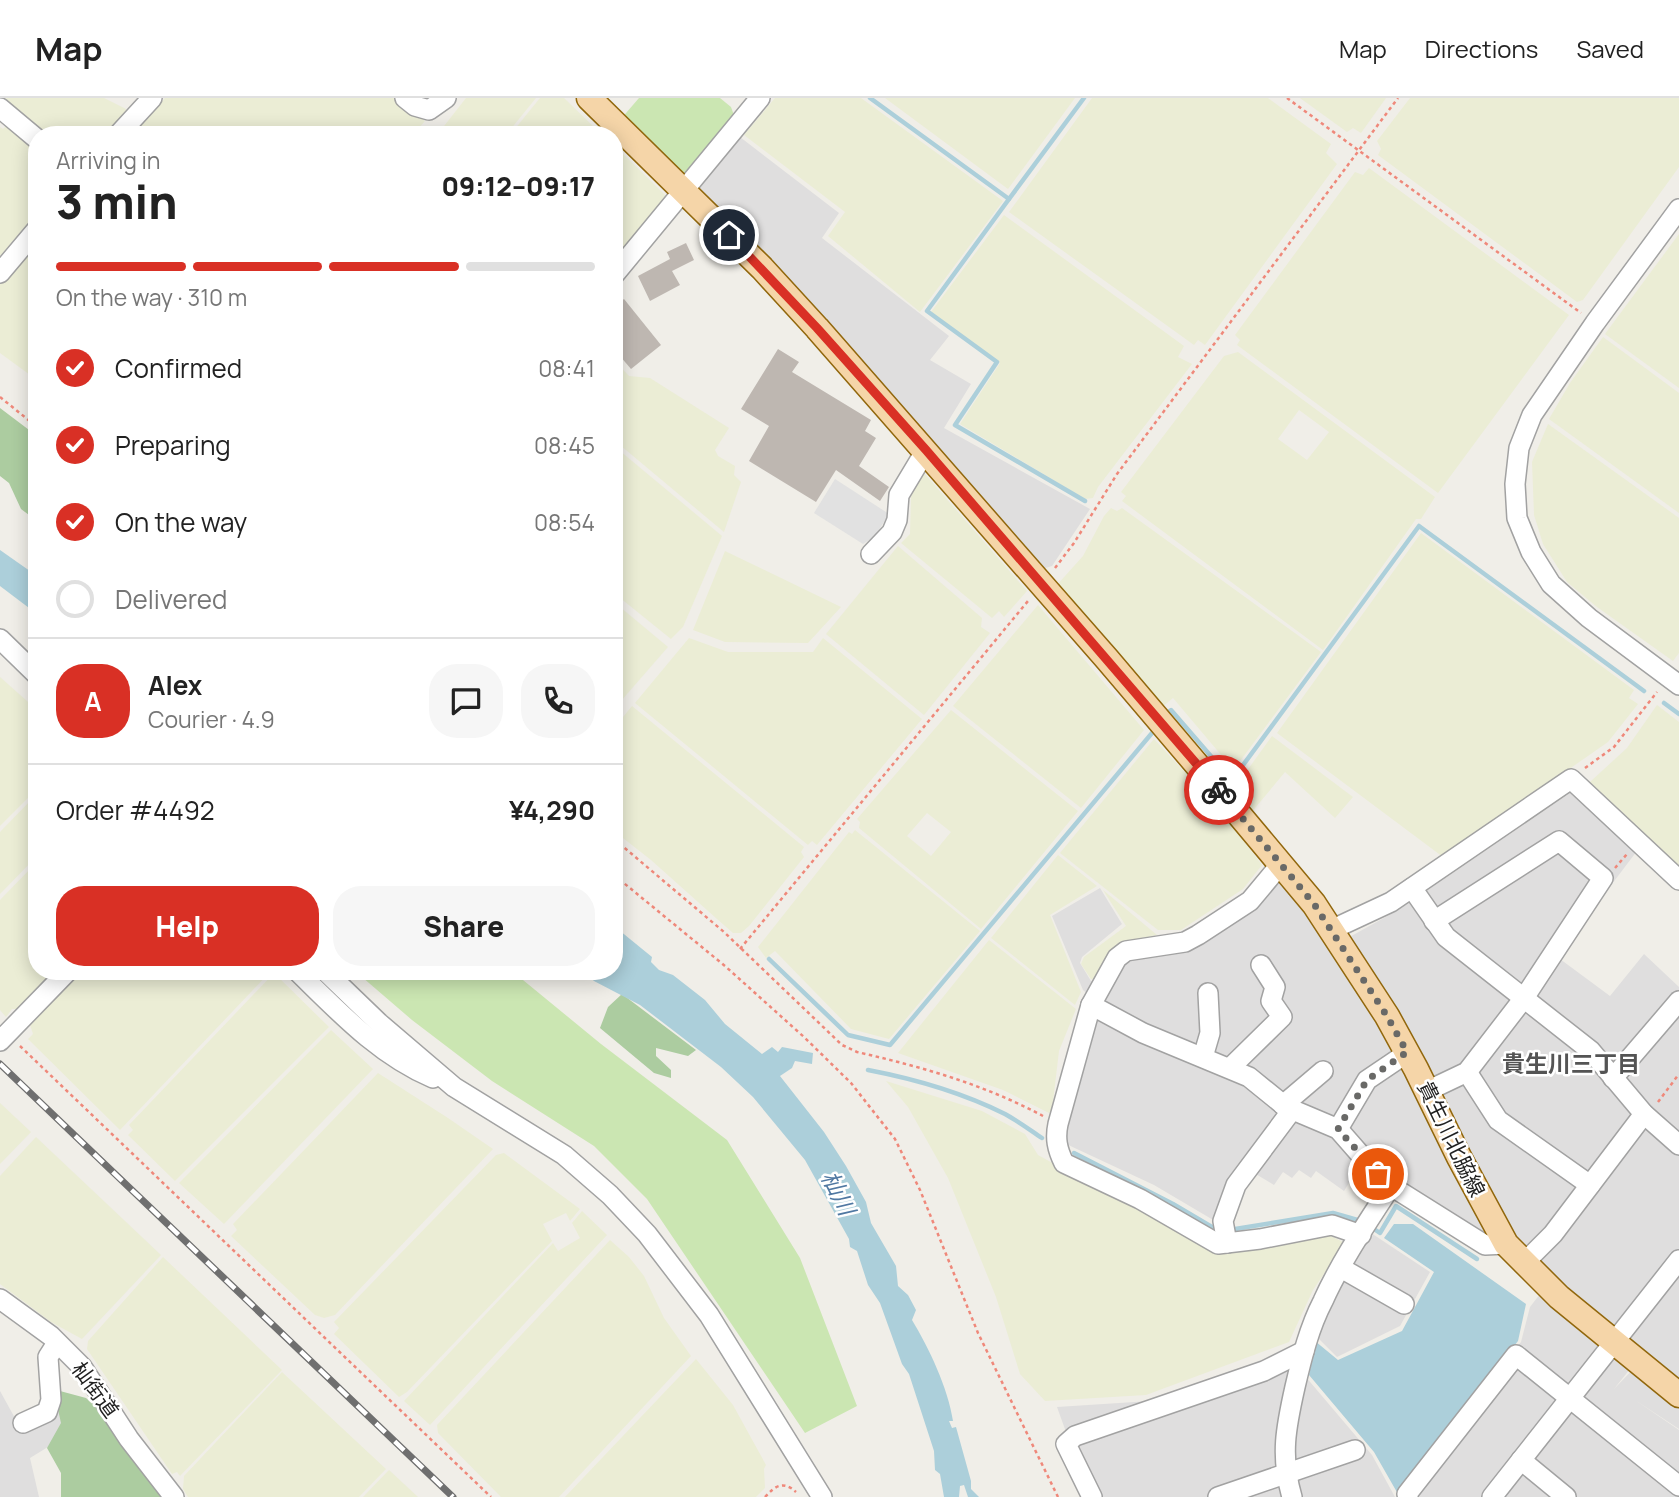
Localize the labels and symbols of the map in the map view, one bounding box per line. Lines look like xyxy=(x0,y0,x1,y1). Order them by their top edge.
pin xyxy=(699,205,759,265)
courier xyxy=(1184,755,1254,825)
district label: 貴生川三丁目 xyxy=(1502,1047,1640,1079)
street label: 貴生川北脇線 xyxy=(1412,1076,1492,1201)
pin xyxy=(1348,1144,1408,1204)
water label: 杣川 xyxy=(814,1165,865,1223)
street label: 杣街道 xyxy=(66,1356,126,1423)

